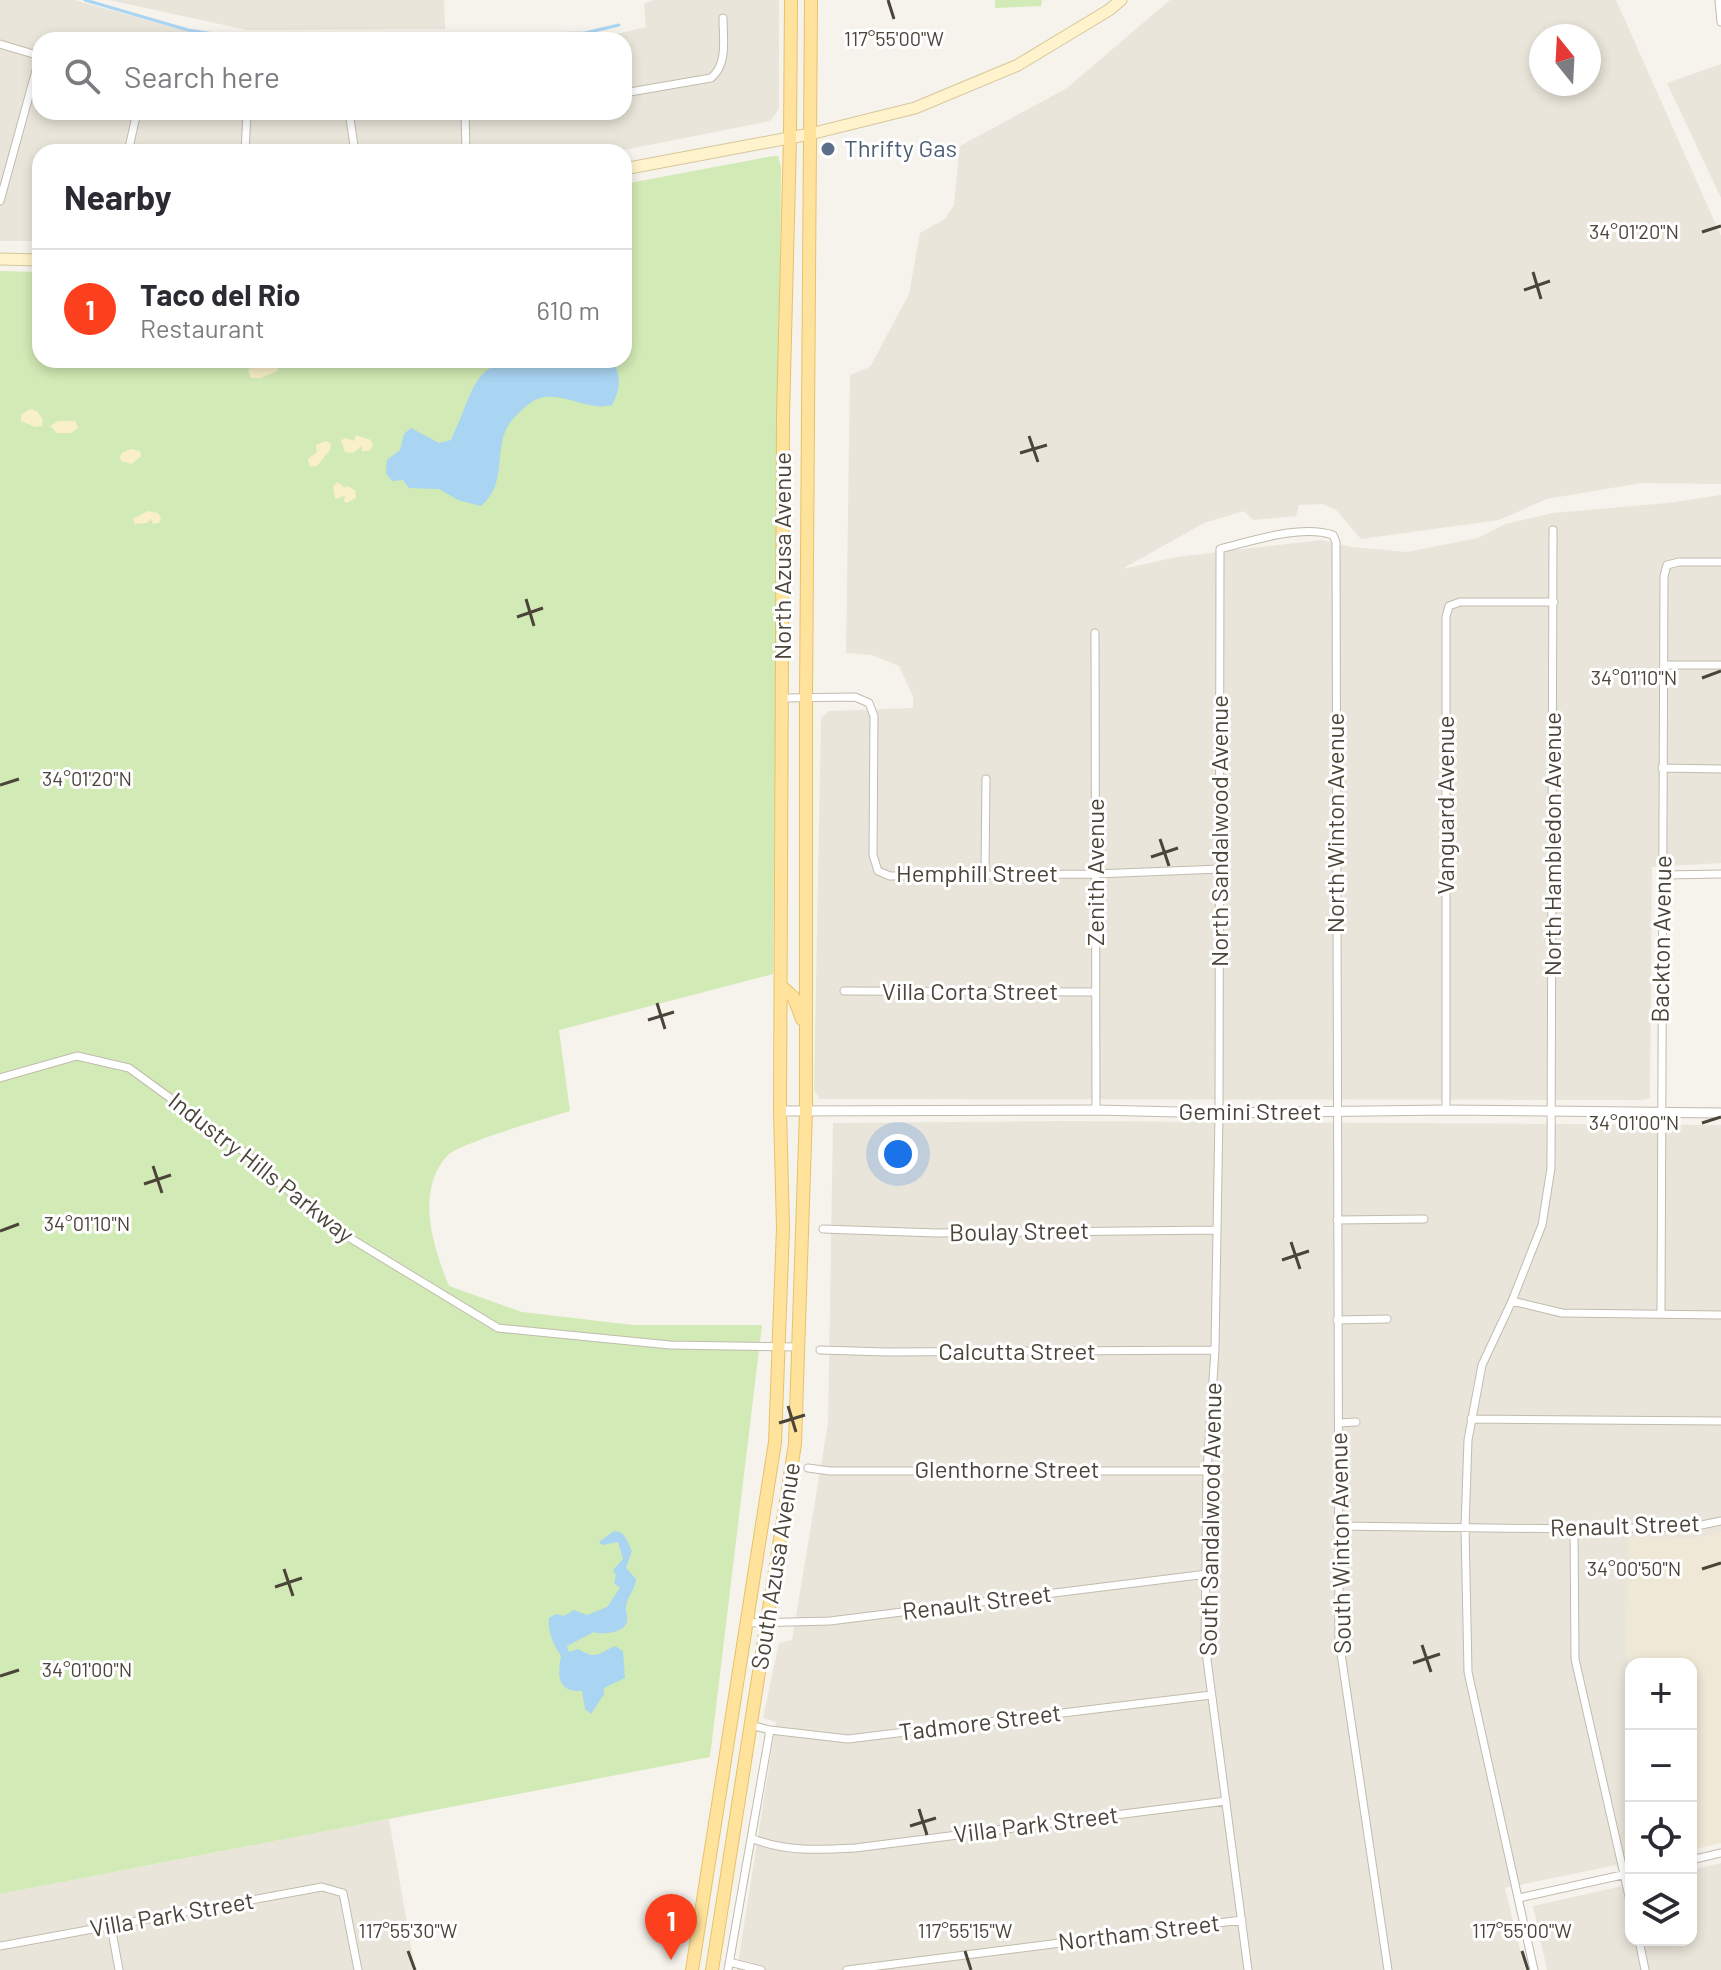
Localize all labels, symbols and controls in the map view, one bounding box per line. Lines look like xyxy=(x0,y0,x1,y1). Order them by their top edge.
north arrow xyxy=(1529,24,1601,96)
text: 117°55'00"W xyxy=(844,26,944,50)
search box xyxy=(32,32,632,120)
icon: search xyxy=(60,54,104,98)
text: Search here xyxy=(124,58,280,94)
place label: Thrifty Gas xyxy=(844,133,957,162)
marker: Thrifty Gas xyxy=(819,140,837,158)
text: Nearby xyxy=(64,176,172,217)
text: 34°01'20"N xyxy=(1589,219,1679,243)
text: Taco del Rio xyxy=(140,276,300,312)
text: 1 xyxy=(85,294,95,325)
text: 610 m xyxy=(537,294,600,325)
text: Restaurant xyxy=(140,312,265,343)
street label: North Azusa Avenue xyxy=(767,452,796,660)
text: 34°01'10"N xyxy=(1591,665,1677,689)
street label: North Sandalwood Avenue xyxy=(1204,695,1233,967)
street label: North Hambledon Avenue xyxy=(1537,712,1566,976)
street label: North Winton Avenue xyxy=(1320,713,1349,933)
street label: Vanguard Avenue xyxy=(1430,716,1459,894)
text: 34°01'20"N xyxy=(42,766,132,790)
street label: Zenith Avenue xyxy=(1080,798,1109,946)
street label: Backton Avenue xyxy=(1645,855,1676,1023)
street label: Hemphill Street xyxy=(896,858,1058,887)
street label: Villa Corta Street xyxy=(882,976,1058,1005)
street label: Industry Hills Parkway xyxy=(164,1085,360,1248)
street label: Gemini Street xyxy=(1179,1096,1321,1125)
text: 34°01'00"N xyxy=(1589,1110,1679,1134)
your location xyxy=(878,1134,918,1174)
text: 34°01'10"N xyxy=(44,1211,130,1235)
street label: Boulay Street xyxy=(949,1215,1089,1246)
street label: Calcutta Street xyxy=(938,1336,1096,1365)
street label: South Sandalwood Avenue xyxy=(1193,1382,1226,1656)
street label: South Winton Avenue xyxy=(1323,1432,1356,1654)
street label: Glenthorne Street xyxy=(914,1454,1100,1483)
street label: South Azusa Avenue xyxy=(744,1460,805,1671)
street label: Renault Street xyxy=(1549,1507,1700,1542)
text: 34°00'50"N xyxy=(1587,1556,1681,1580)
street label: Renault Street xyxy=(901,1578,1053,1625)
text: 34°01'00"N xyxy=(42,1657,132,1681)
map controls xyxy=(1625,1658,1697,1946)
button: + xyxy=(1625,1658,1697,1730)
street label: Tadmore Street xyxy=(897,1697,1063,1746)
button: − xyxy=(1625,1730,1697,1802)
street label: Villa Park Street xyxy=(952,1799,1120,1848)
button: locate xyxy=(1625,1802,1697,1874)
button: layers xyxy=(1625,1874,1697,1946)
street label: Villa Park Street xyxy=(88,1885,256,1942)
pin: 1 xyxy=(645,1894,697,1960)
street label: Northam Street xyxy=(1056,1907,1221,1956)
text: 117°55'30"W xyxy=(359,1918,458,1942)
text: 117°55'15"W xyxy=(918,1918,1013,1942)
text: 117°55'00"W xyxy=(1472,1918,1572,1942)

